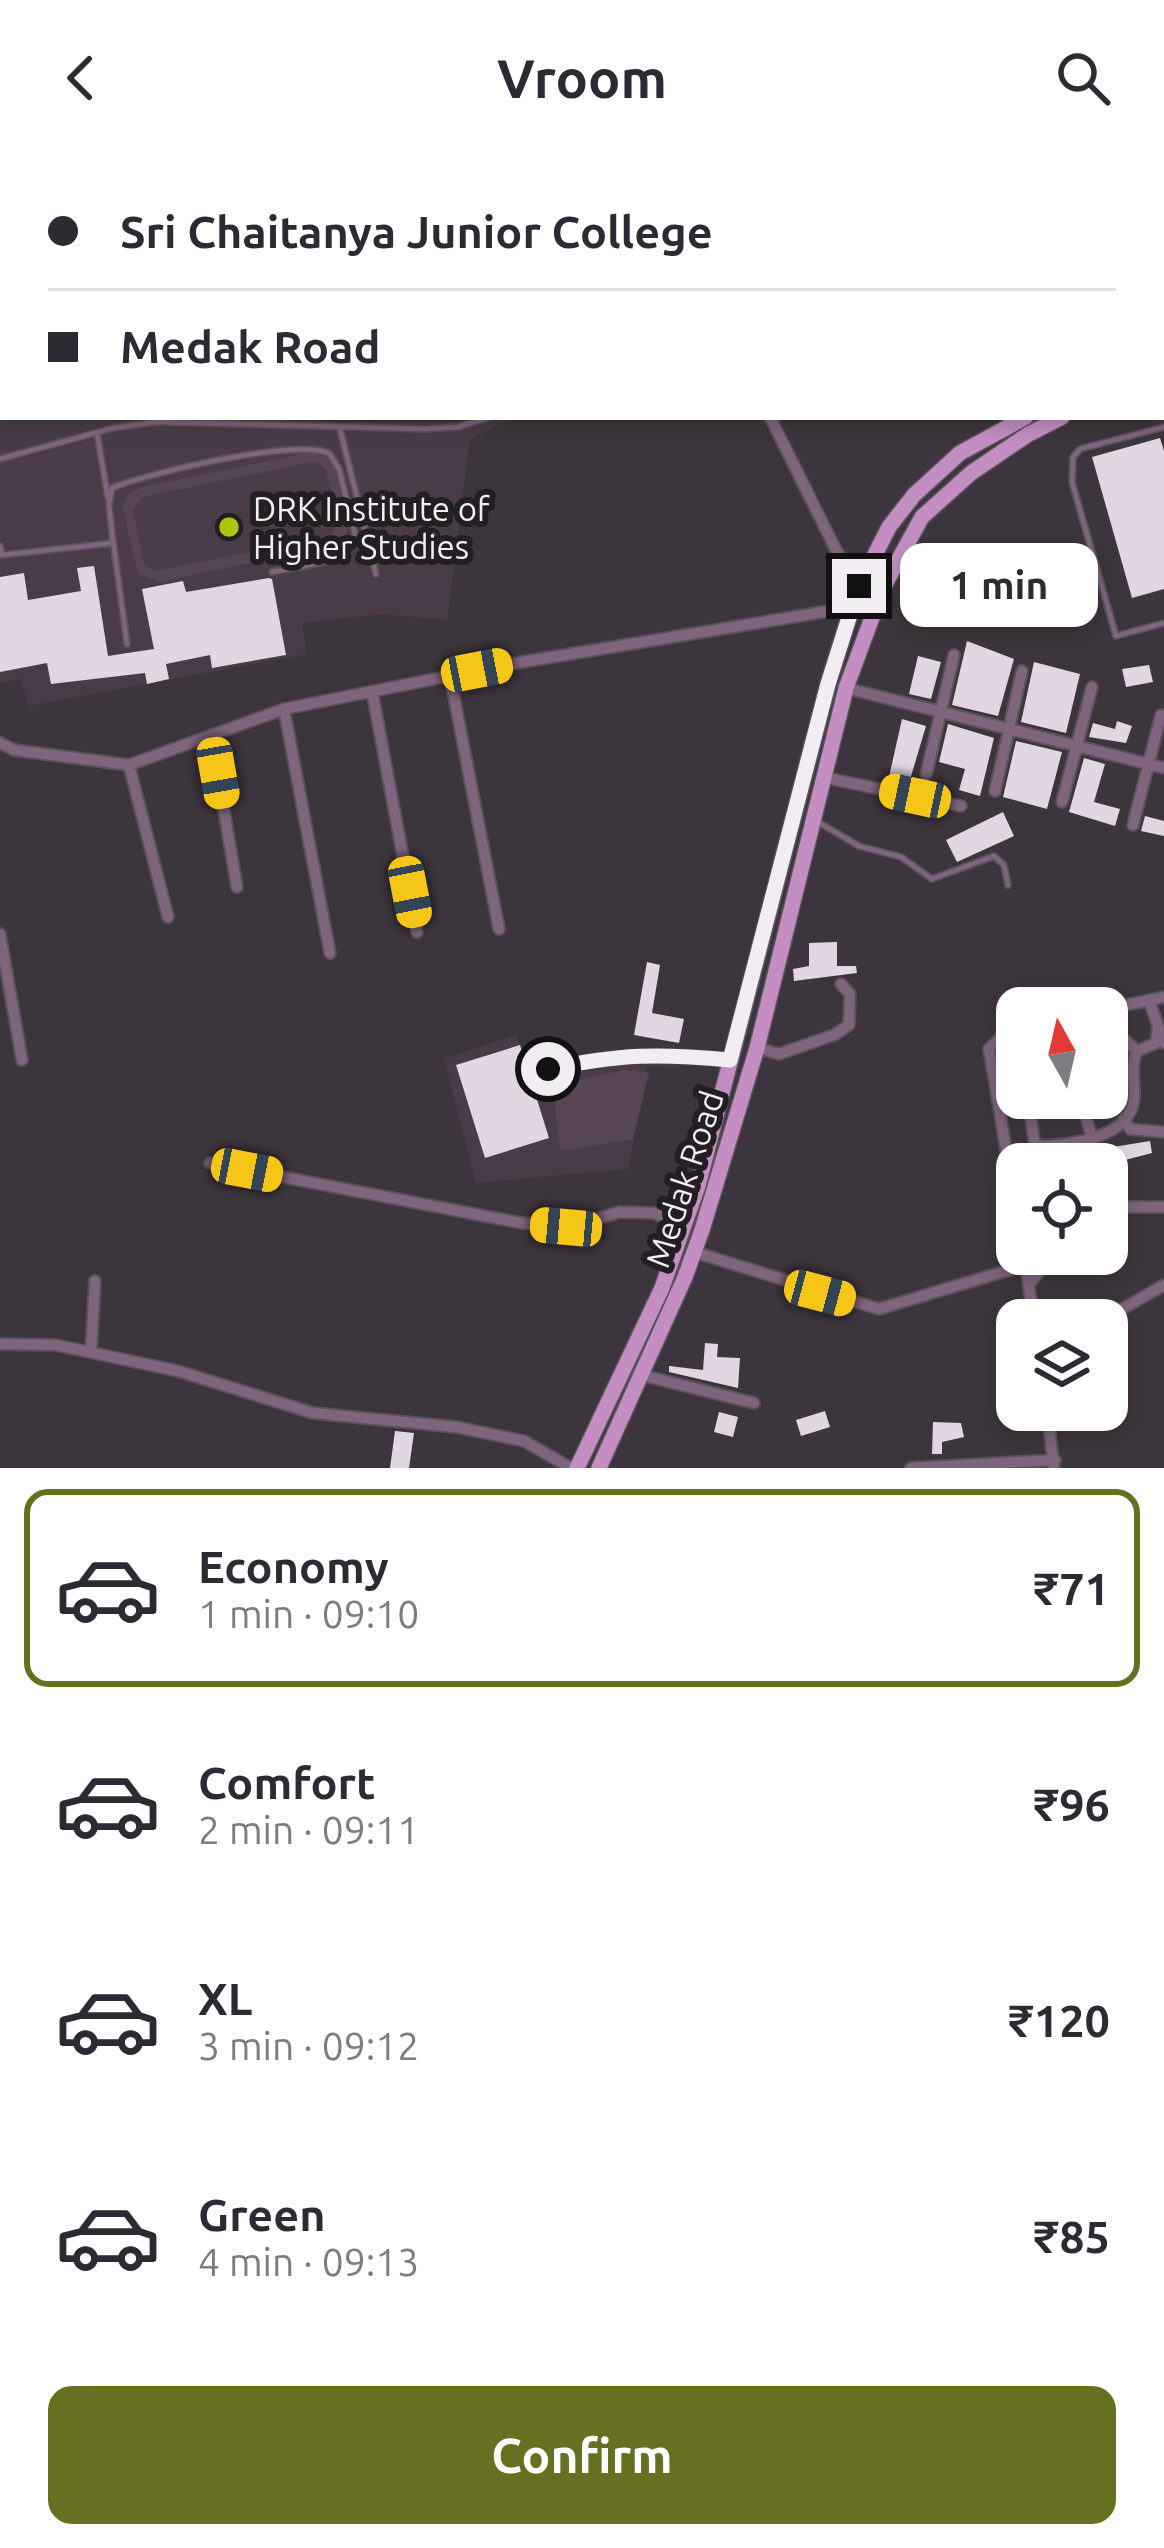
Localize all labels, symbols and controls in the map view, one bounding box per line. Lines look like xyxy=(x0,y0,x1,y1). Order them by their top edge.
icon: back xyxy=(48,45,114,111)
icon: search xyxy=(1050,45,1116,111)
text: Vroom xyxy=(497,48,667,108)
text: Sri Chaitanya Junior College xyxy=(120,206,713,257)
text: Medak Road xyxy=(120,321,380,372)
place label: DRK Institute of Higher Studies xyxy=(253,490,490,565)
marker: DRK Institute of Higher Studies xyxy=(216,514,242,540)
callout: 1 min xyxy=(901,544,1099,628)
route end xyxy=(832,559,886,613)
text: 1 min xyxy=(950,563,1048,606)
car xyxy=(438,645,516,695)
car xyxy=(194,734,242,812)
car xyxy=(876,771,954,821)
car xyxy=(385,853,435,931)
north arrow xyxy=(996,987,1128,1119)
map controls xyxy=(996,987,1128,1431)
route start xyxy=(521,1042,575,1096)
street label: Medak Road xyxy=(638,1086,730,1272)
button: locate xyxy=(996,1143,1128,1275)
car xyxy=(208,1145,286,1195)
car xyxy=(529,1206,603,1248)
car xyxy=(781,1266,859,1320)
button: layers xyxy=(996,1299,1128,1431)
icon: car xyxy=(54,1534,162,1642)
text: Economy xyxy=(198,1541,389,1592)
text: ₹71 xyxy=(1034,1563,1110,1614)
text: 1 min · 09:10 xyxy=(198,1592,419,1635)
icon: car xyxy=(54,1750,162,1858)
text: Comfort xyxy=(198,1757,375,1808)
text: ₹96 xyxy=(1034,1779,1110,1830)
text: 2 min · 09:11 xyxy=(198,1808,419,1851)
icon: car xyxy=(54,1966,162,2074)
text: XL xyxy=(198,1973,252,2024)
text: ₹120 xyxy=(1008,1995,1110,2046)
text: 3 min · 09:12 xyxy=(198,2024,419,2067)
icon: car xyxy=(54,2182,162,2290)
text: Green xyxy=(198,2189,325,2240)
text: ₹85 xyxy=(1034,2211,1110,2262)
text: 4 min · 09:13 xyxy=(198,2240,419,2283)
button: Confirm xyxy=(48,2386,1116,2524)

